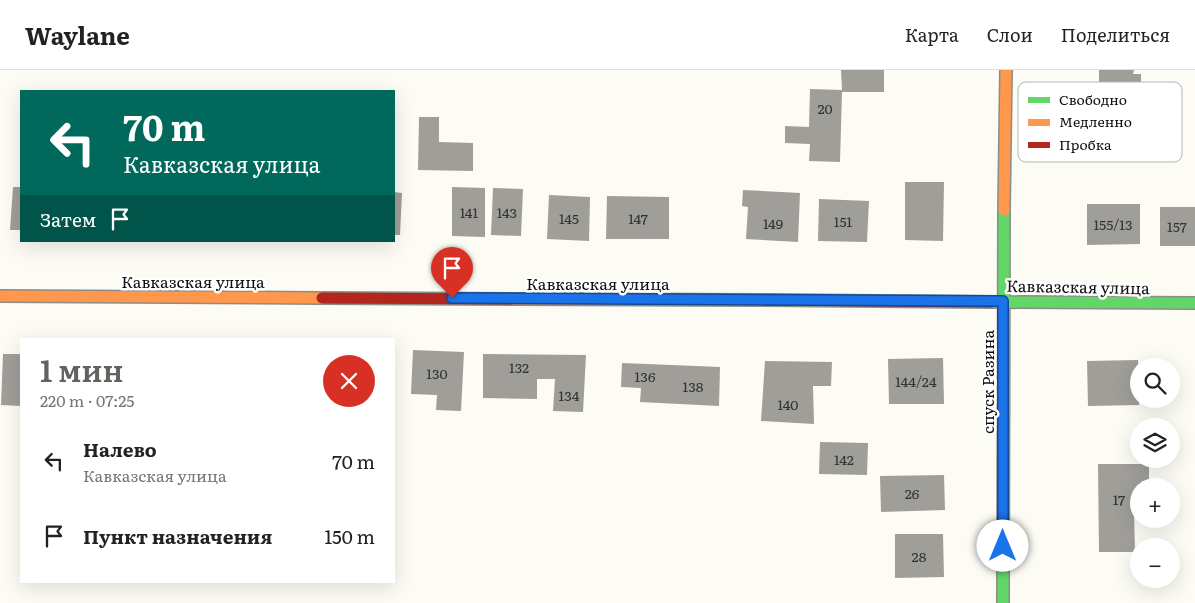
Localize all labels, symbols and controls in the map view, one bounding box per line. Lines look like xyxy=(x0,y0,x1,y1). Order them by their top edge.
text: Waylane xyxy=(25,17,130,52)
text: Карта xyxy=(905,21,959,48)
text: Слои xyxy=(987,21,1033,48)
text: Поделиться xyxy=(1061,21,1170,48)
legend xyxy=(1018,82,1182,162)
text: Свободно xyxy=(1059,89,1127,109)
house number: 20 xyxy=(817,98,833,118)
text: 70 m xyxy=(123,100,205,152)
icon: left xyxy=(40,110,105,175)
text: Медленно xyxy=(1059,111,1132,131)
text: Пробка xyxy=(1059,134,1112,154)
text: Кавказская улица xyxy=(123,147,320,180)
house number: 141 xyxy=(460,202,479,222)
house number: 143 xyxy=(497,202,517,222)
text: Затем xyxy=(40,205,96,233)
icon: arrive xyxy=(106,205,134,233)
house number: 145 xyxy=(559,208,579,228)
house number: 147 xyxy=(628,208,648,228)
house number: 151 xyxy=(834,211,853,231)
house number: 149 xyxy=(763,213,783,233)
house number: 155/13 xyxy=(1093,214,1133,234)
house number: 157 xyxy=(1167,216,1187,236)
pin xyxy=(431,247,473,298)
icon: arrive xyxy=(438,254,466,282)
street label: Кавказская улица xyxy=(121,269,265,293)
street label: Кавказская улица xyxy=(526,271,670,295)
street label: Кавказская улица xyxy=(1006,273,1150,299)
street label: спуск Разина xyxy=(975,330,999,434)
text: 1 мин xyxy=(40,347,123,391)
button: close xyxy=(323,355,375,407)
house number: 132 xyxy=(509,357,529,377)
map controls xyxy=(1130,358,1180,588)
button: search xyxy=(1130,358,1180,408)
house number: 130 xyxy=(426,363,448,383)
house number: 136 xyxy=(635,366,656,386)
house number: 144/24 xyxy=(895,371,937,391)
house number: 138 xyxy=(683,376,704,396)
house number: 134 xyxy=(559,385,580,405)
text: 220 m · 07:25 xyxy=(40,388,134,412)
house number: 140 xyxy=(778,394,798,414)
button: layers xyxy=(1130,418,1180,468)
text: Налево xyxy=(83,435,157,463)
icon: left xyxy=(40,447,68,475)
text: 70 m xyxy=(332,447,375,475)
house number: 142 xyxy=(834,449,854,469)
text: Кавказская улица xyxy=(83,463,227,487)
button: + xyxy=(1130,478,1180,528)
house number: 26 xyxy=(905,483,920,503)
house number: 17 xyxy=(1113,489,1125,509)
position arrow xyxy=(976,519,1028,571)
icon: arrive xyxy=(40,522,68,550)
text: Пункт назначения xyxy=(83,522,272,550)
text: 150 m xyxy=(324,522,375,550)
button: − xyxy=(1130,538,1180,588)
house number: 28 xyxy=(912,546,927,566)

